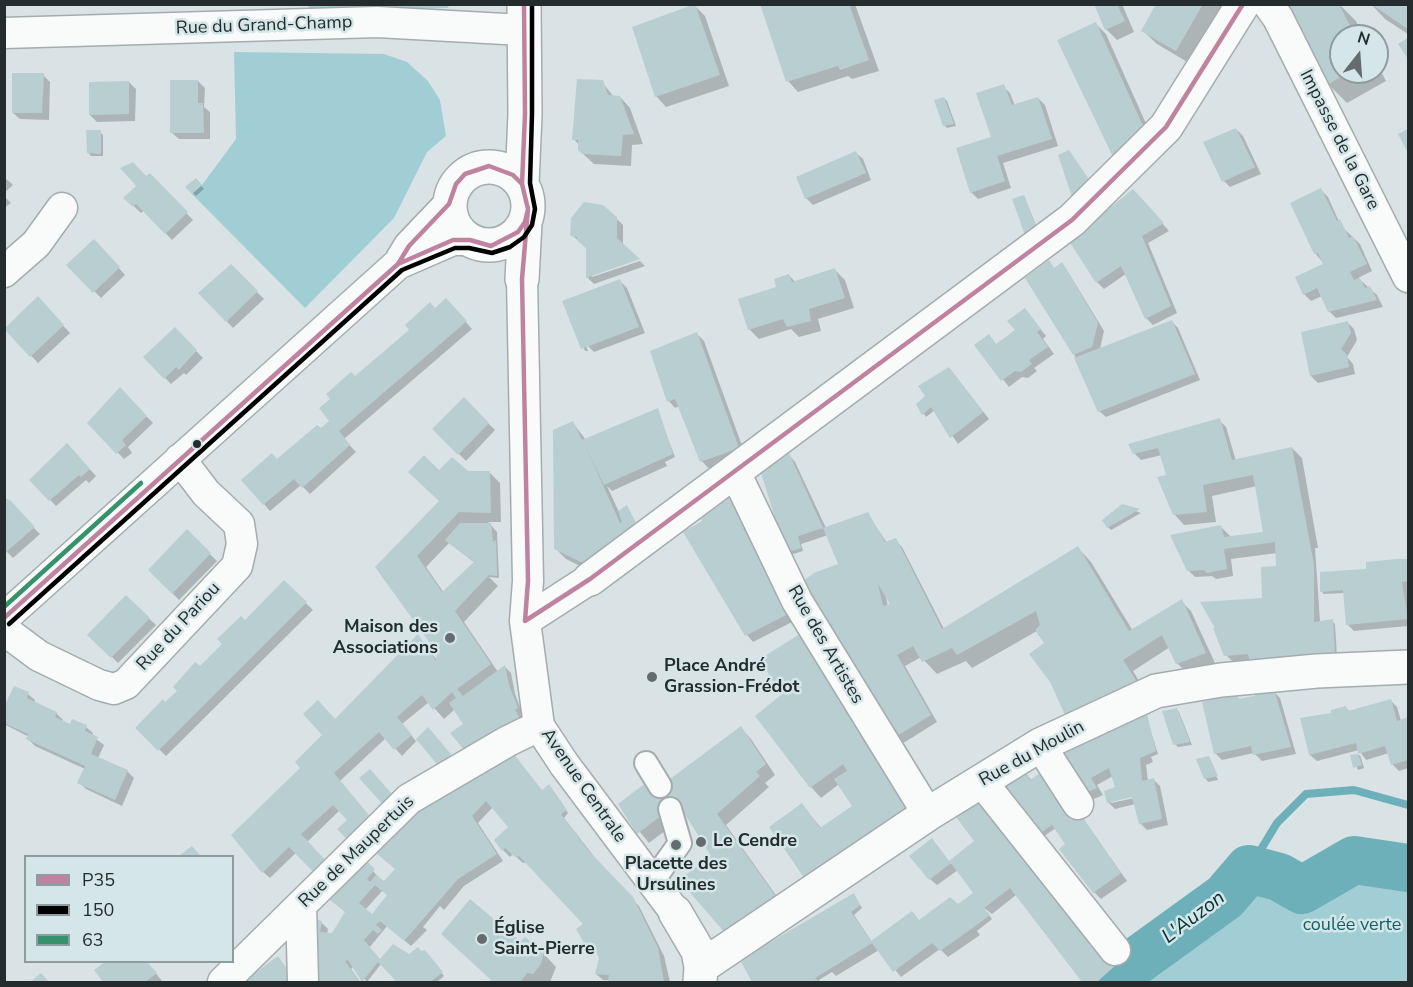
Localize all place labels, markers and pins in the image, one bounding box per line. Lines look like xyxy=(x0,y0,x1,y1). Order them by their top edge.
unlabelled marker xyxy=(191,438,203,450)
place label: Maison des Associations xyxy=(333,617,438,660)
marker: Maison des Associations xyxy=(443,631,457,645)
place label: Place André Grassion-Frédot xyxy=(664,656,800,698)
marker: Place André Grassion-Frédot xyxy=(645,670,659,684)
place label: Le Cendre xyxy=(713,831,797,853)
marker: Le Cendre xyxy=(694,835,708,849)
marker: Placette des Ursulines xyxy=(669,838,683,852)
place label: Placette des Ursulines xyxy=(625,854,727,896)
place label: Église Saint-Pierre xyxy=(494,918,595,960)
marker: Église Saint-Pierre xyxy=(475,932,489,946)

